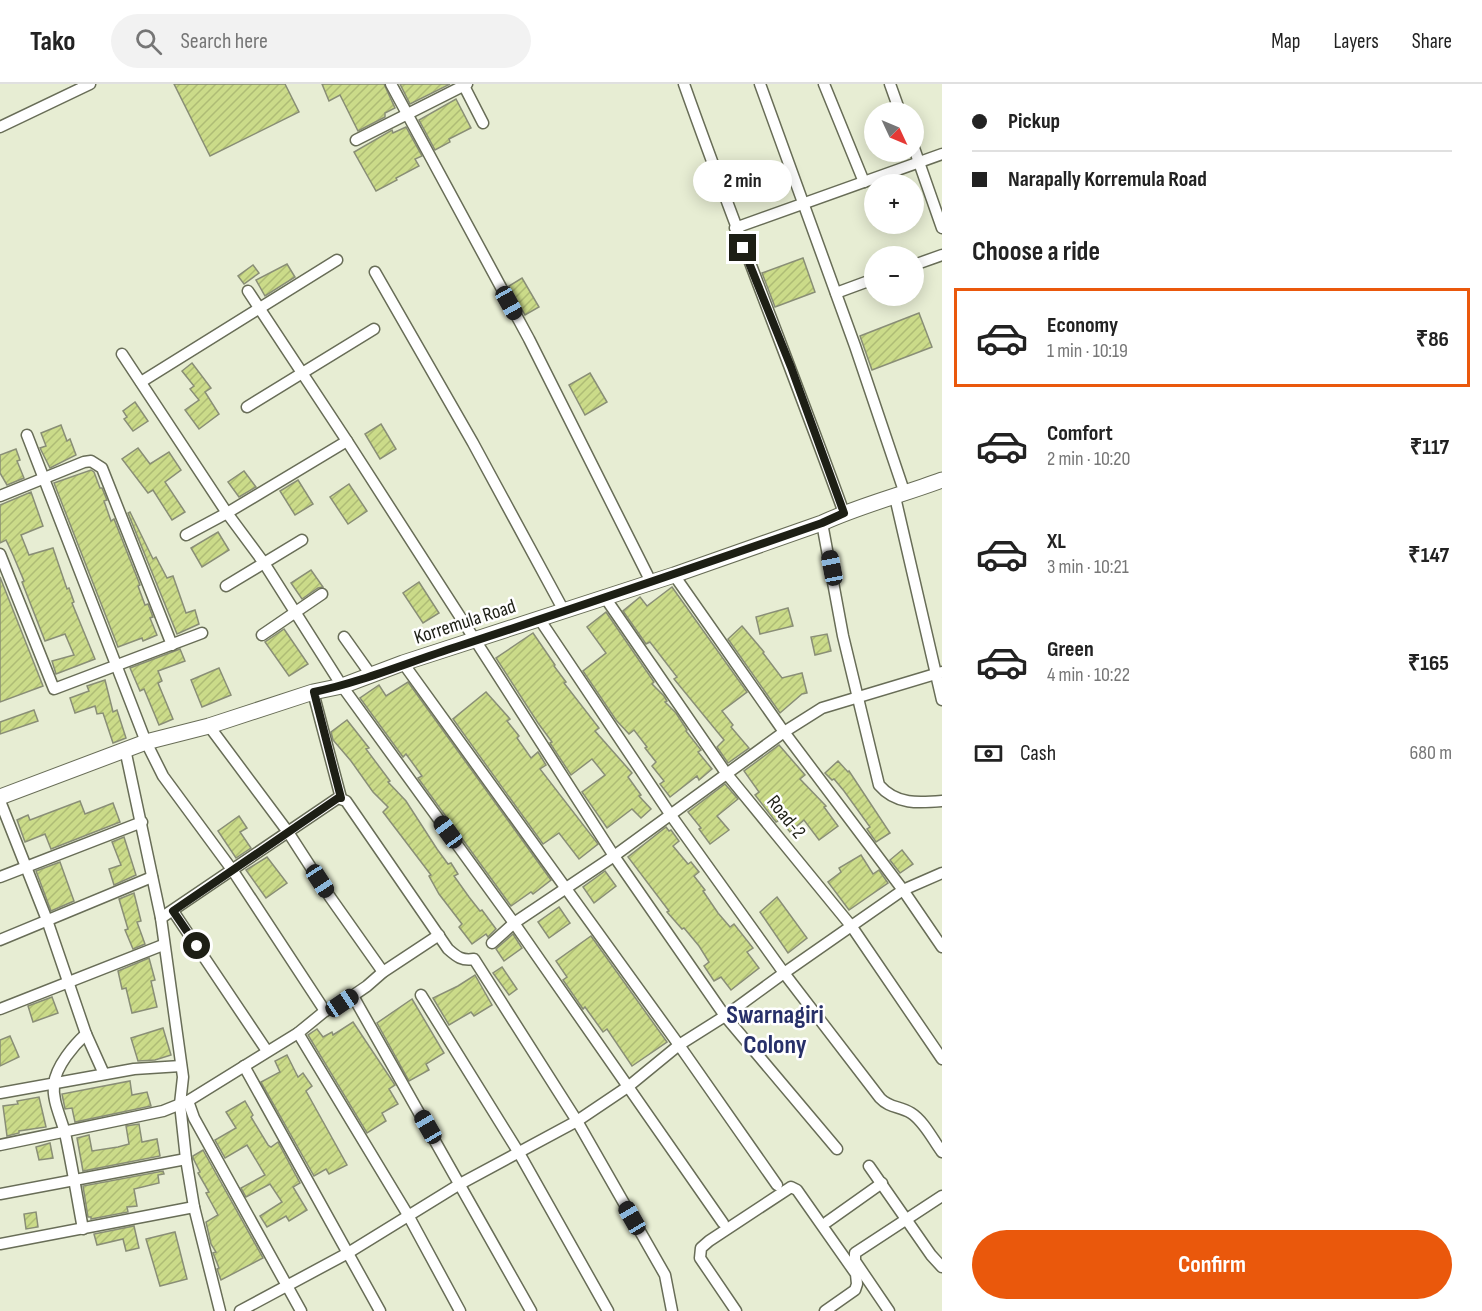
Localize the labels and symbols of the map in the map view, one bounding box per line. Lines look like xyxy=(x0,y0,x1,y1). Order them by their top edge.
north arrow xyxy=(864,102,924,162)
callout: 2 min xyxy=(694,161,792,203)
route end xyxy=(729,234,756,261)
car xyxy=(492,283,526,323)
car xyxy=(820,549,844,587)
street label: Korremula Road xyxy=(411,594,519,650)
street label: Road-2 xyxy=(761,790,811,844)
car xyxy=(430,812,466,852)
car xyxy=(303,861,337,901)
route start xyxy=(183,932,210,959)
car xyxy=(322,985,362,1021)
district label: Swarnagiri Colony xyxy=(726,1000,824,1061)
car xyxy=(411,1107,445,1147)
car xyxy=(615,1198,649,1238)

